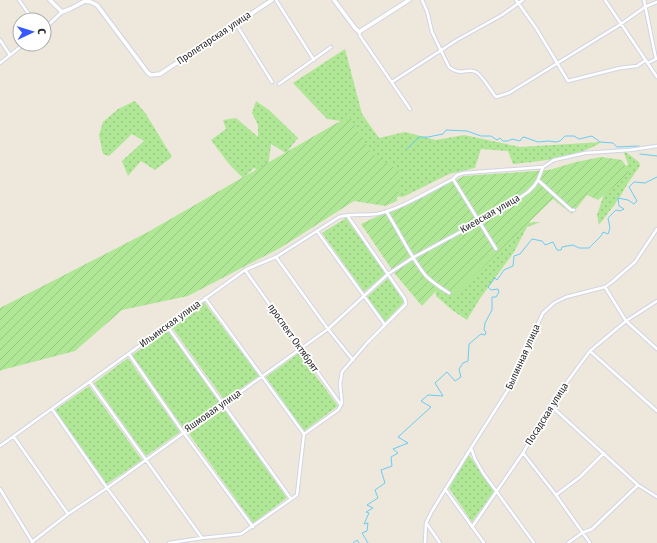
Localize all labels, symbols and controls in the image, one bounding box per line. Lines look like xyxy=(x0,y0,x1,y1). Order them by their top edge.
street label: Пролетарская улица xyxy=(175,9,253,67)
north arrow xyxy=(12,12,52,52)
text: С xyxy=(35,28,48,35)
street label: Киевская улица xyxy=(458,192,522,236)
street label: Ильинская улица xyxy=(137,298,203,350)
street label: проспект Октябрят xyxy=(265,301,322,375)
street label: Былинная улица xyxy=(503,322,543,392)
street label: Посадская улица xyxy=(523,380,571,447)
street label: Яшмовая улица xyxy=(182,387,244,435)

